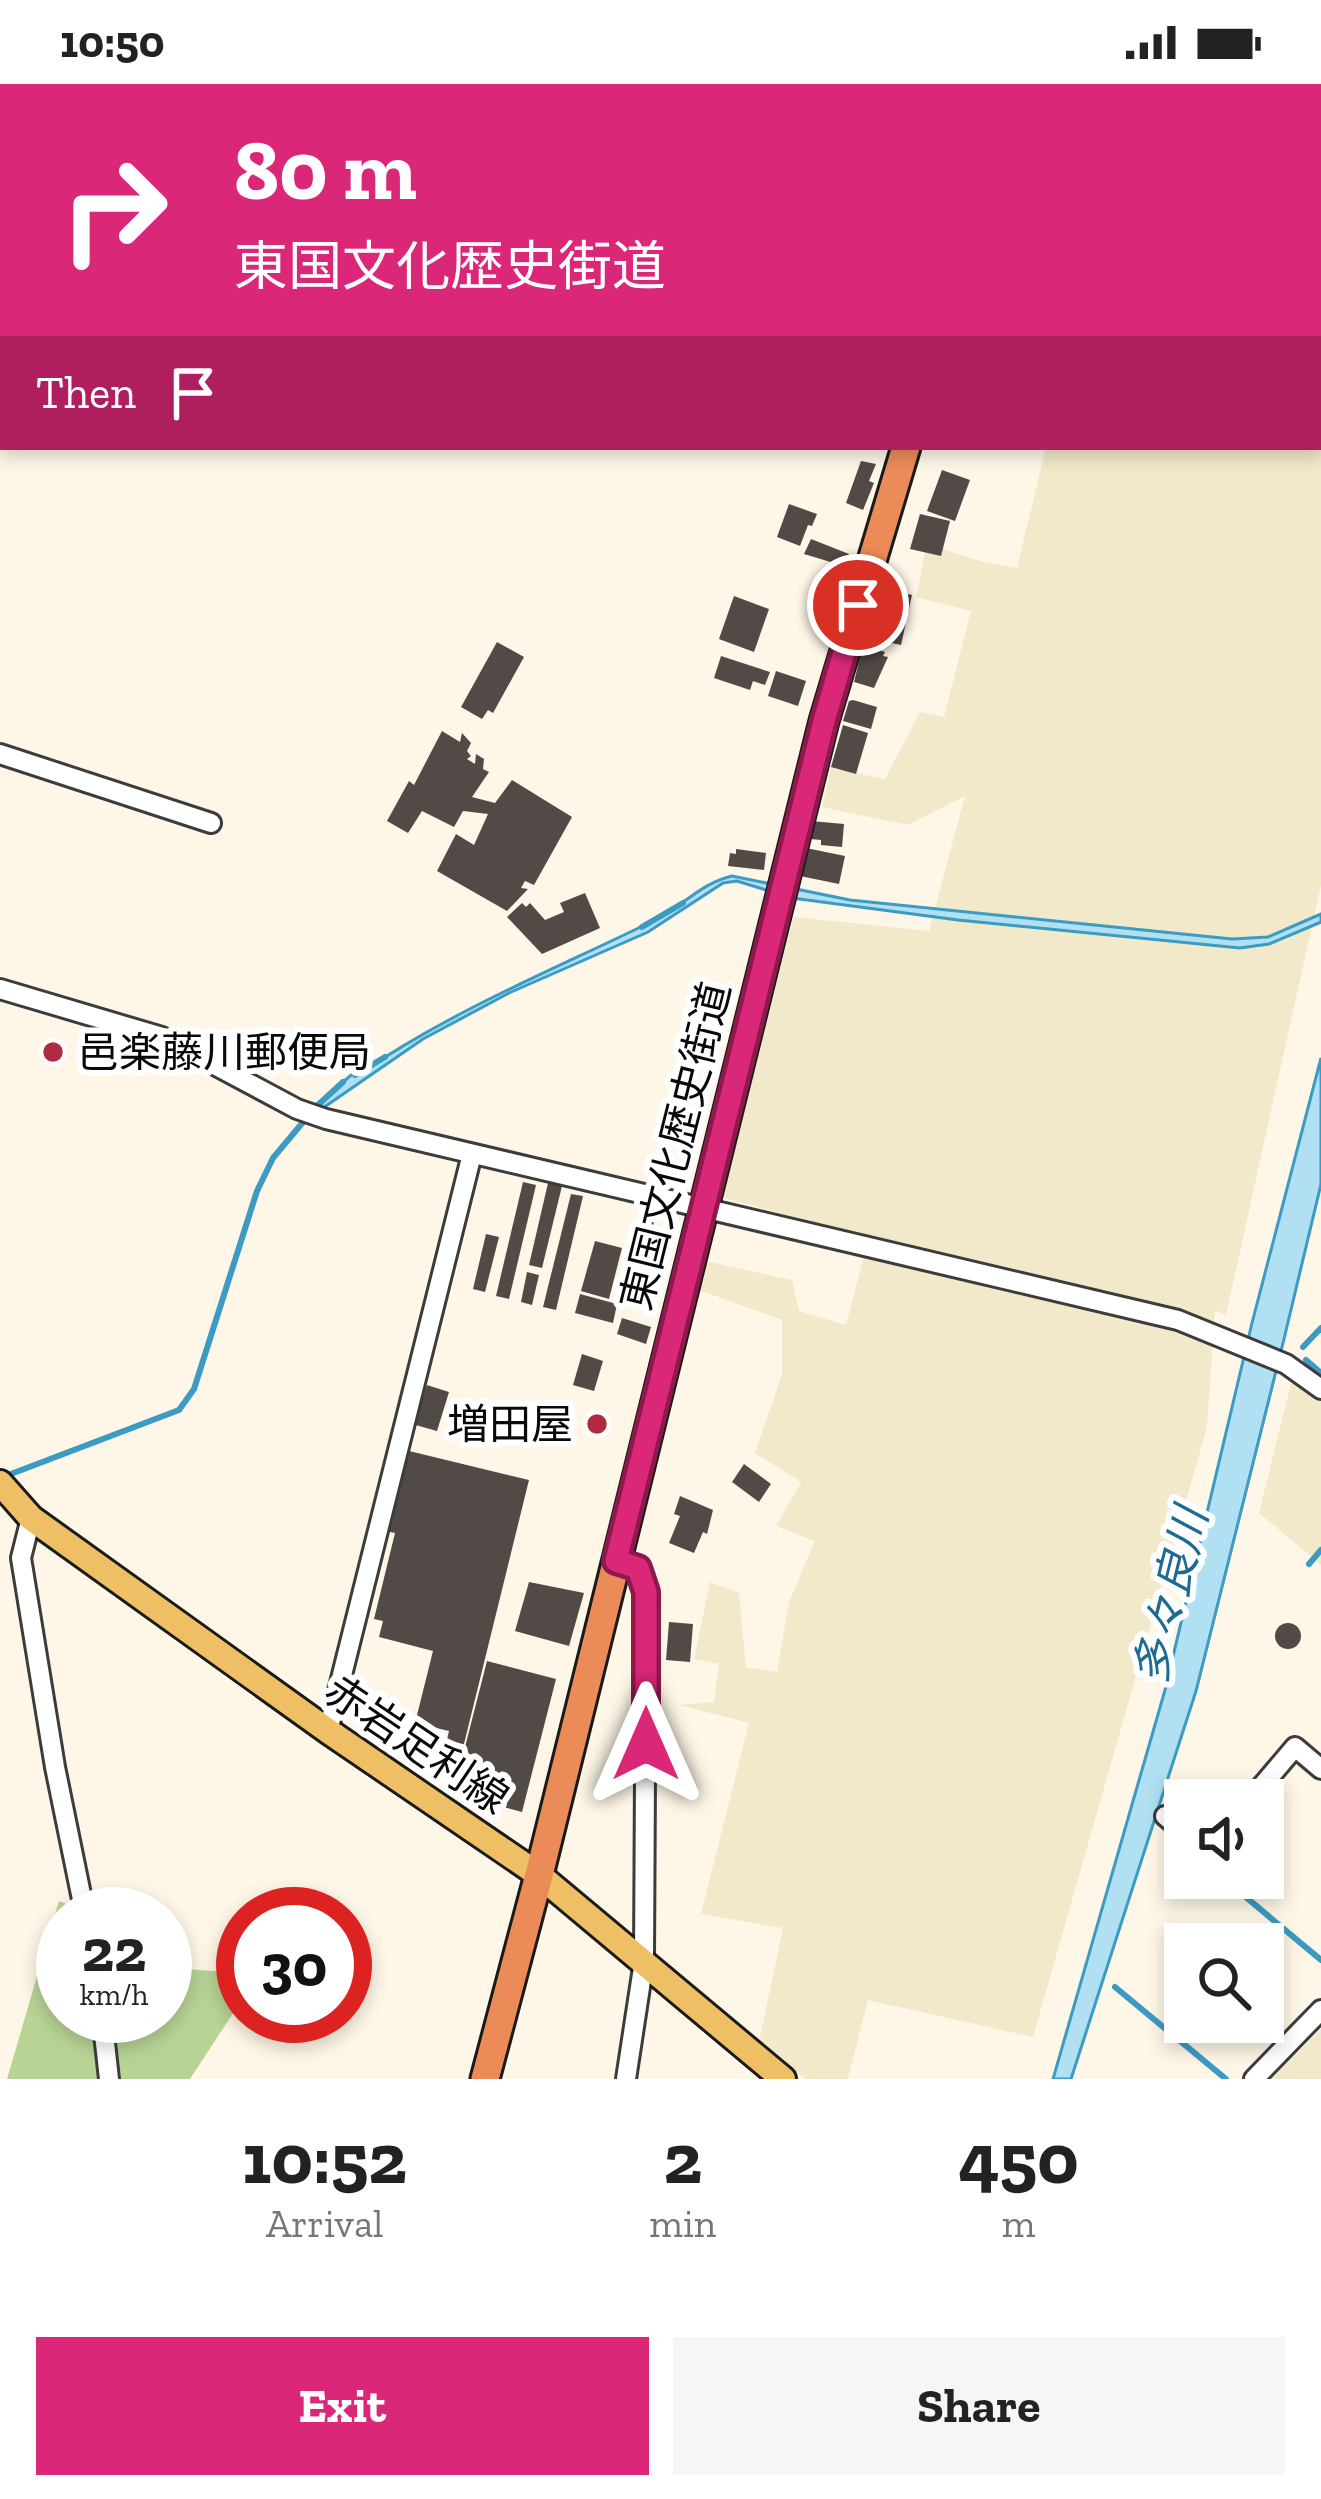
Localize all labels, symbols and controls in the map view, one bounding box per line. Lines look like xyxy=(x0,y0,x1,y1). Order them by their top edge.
text: 10:50 xyxy=(60,15,165,69)
text: 80 m xyxy=(234,120,417,221)
icon: right xyxy=(36,132,192,288)
text: 東国文化歴史街道 xyxy=(234,234,666,299)
icon: arrive xyxy=(160,360,226,426)
text: Then xyxy=(36,366,136,420)
pin xyxy=(807,554,909,656)
icon: arrive xyxy=(825,572,891,638)
street label: 東国文化歴史街道 xyxy=(610,977,741,1315)
place label: 邑楽藤川郵便局 xyxy=(77,1027,371,1078)
marker: 邑楽藤川郵便局 xyxy=(40,1039,66,1065)
place label: 増田屋 xyxy=(447,1399,573,1450)
marker: 増田屋 xyxy=(584,1411,610,1437)
water label: 多々良川 xyxy=(1123,1499,1220,1690)
street label: 赤岩足利線 xyxy=(315,1665,518,1824)
position arrow xyxy=(583,1681,709,1807)
map controls xyxy=(1164,1779,1284,2043)
button: sound xyxy=(1164,1779,1284,1899)
speed limit sign: 30 xyxy=(216,1887,372,2043)
text: 22 xyxy=(82,1914,146,1986)
button: search xyxy=(1164,1923,1284,2043)
text: km/h xyxy=(80,1977,148,2013)
text: 10:52 xyxy=(242,2115,407,2201)
text: 2 xyxy=(663,2115,702,2201)
text: 450 xyxy=(959,2115,1079,2201)
text: Arrival xyxy=(266,2200,383,2247)
text: min xyxy=(649,2200,716,2247)
text: m xyxy=(1002,2200,1035,2247)
button: Exit xyxy=(36,2337,649,2475)
button: Share xyxy=(673,2337,1285,2475)

